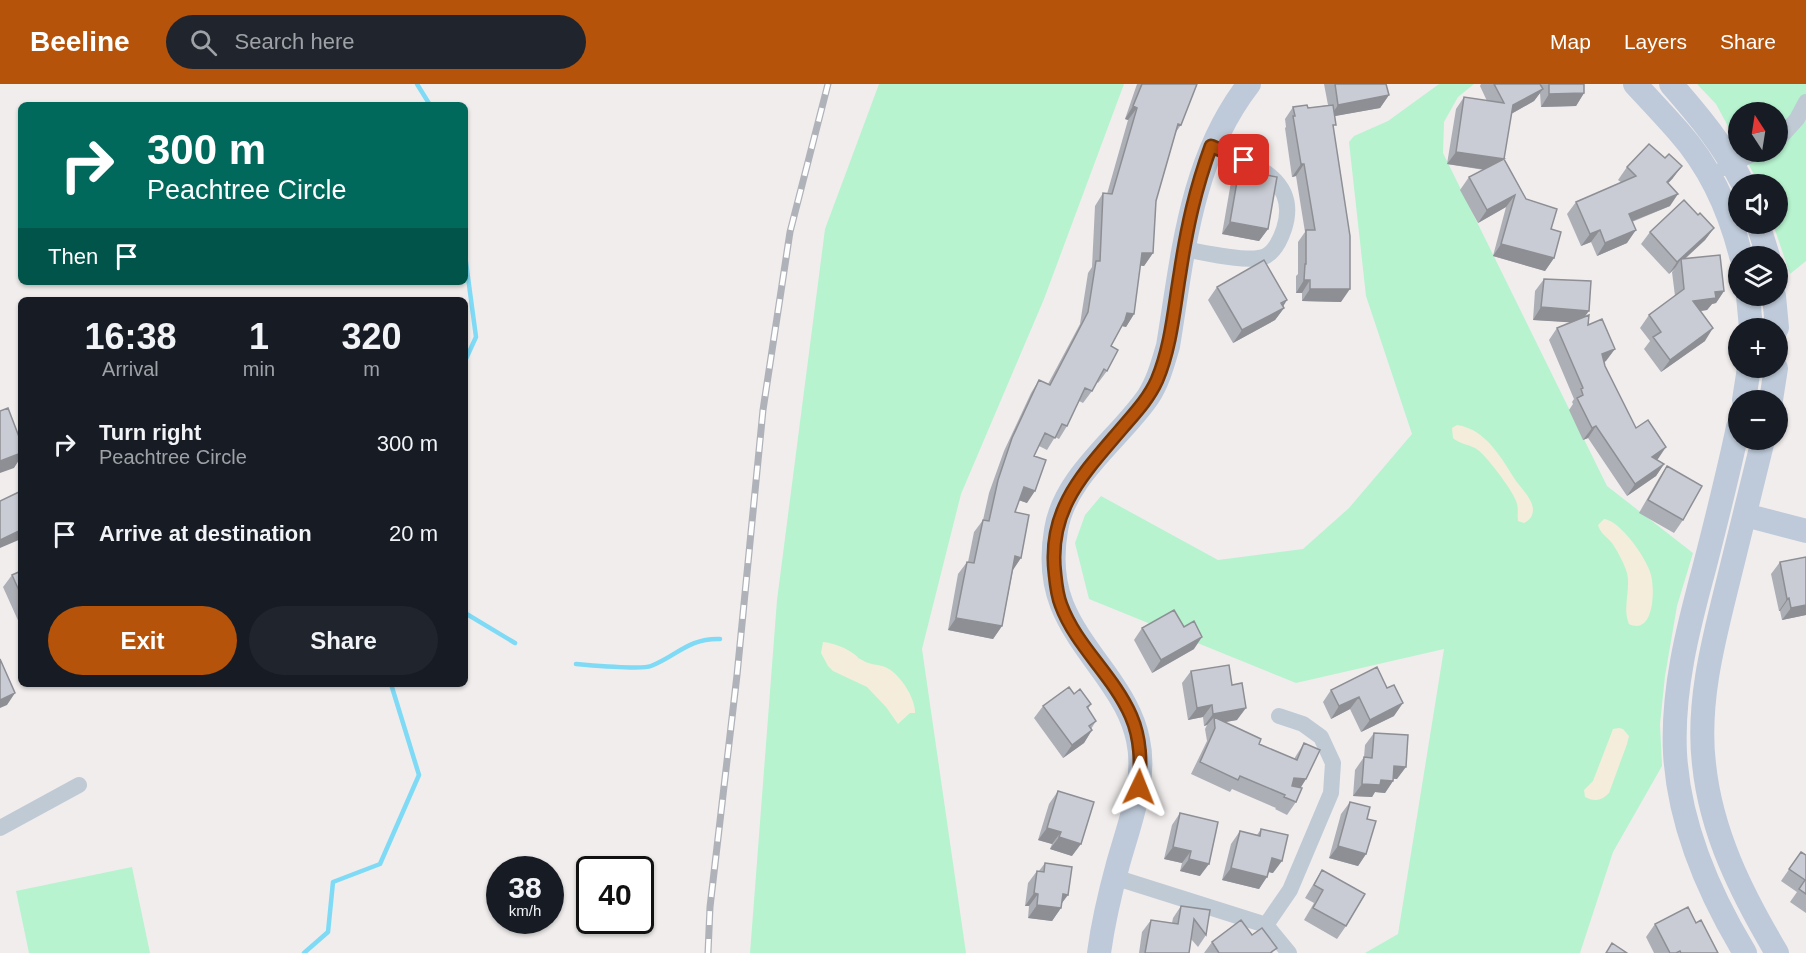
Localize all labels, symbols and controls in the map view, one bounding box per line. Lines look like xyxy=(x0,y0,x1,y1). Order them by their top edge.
search box xyxy=(166,15,586,69)
text: Beeline xyxy=(30,26,130,57)
icon: search xyxy=(187,26,220,59)
text: Search here xyxy=(235,29,354,54)
text: Map xyxy=(1550,30,1591,53)
text: Layers xyxy=(1624,30,1687,53)
text: Share xyxy=(1720,30,1776,53)
north arrow xyxy=(1728,102,1788,162)
map controls xyxy=(1728,102,1788,450)
icon: right xyxy=(48,126,126,204)
text: 300 m xyxy=(147,126,266,173)
pin xyxy=(1218,134,1269,185)
icon: arrive xyxy=(1227,143,1260,176)
button: sound xyxy=(1728,174,1788,234)
text: Peachtree Circle xyxy=(147,175,347,205)
icon: arrive xyxy=(110,240,143,273)
text: Then xyxy=(48,244,98,269)
button: layers xyxy=(1728,246,1788,306)
text: 16:38 xyxy=(84,316,176,357)
text: 1 xyxy=(249,316,269,357)
text: 320 xyxy=(341,316,402,357)
button: + xyxy=(1728,318,1788,378)
text: Arrival xyxy=(102,358,159,380)
text: min xyxy=(243,358,275,380)
text: m xyxy=(363,358,380,380)
button: − xyxy=(1728,390,1788,450)
text: Turn right xyxy=(99,420,201,445)
icon: right xyxy=(48,428,81,461)
text: 300 m xyxy=(377,431,438,456)
text: Peachtree Circle xyxy=(99,446,247,468)
icon: arrive xyxy=(48,518,81,551)
text: Arrive at destination xyxy=(99,521,312,546)
text: 20 m xyxy=(389,521,438,546)
button: Exit xyxy=(48,606,237,675)
button: Share xyxy=(249,606,438,675)
position arrow xyxy=(1107,755,1171,819)
speed limit sign: 40 xyxy=(576,856,654,934)
text: 38 xyxy=(508,871,542,904)
text: km/h xyxy=(509,902,541,919)

